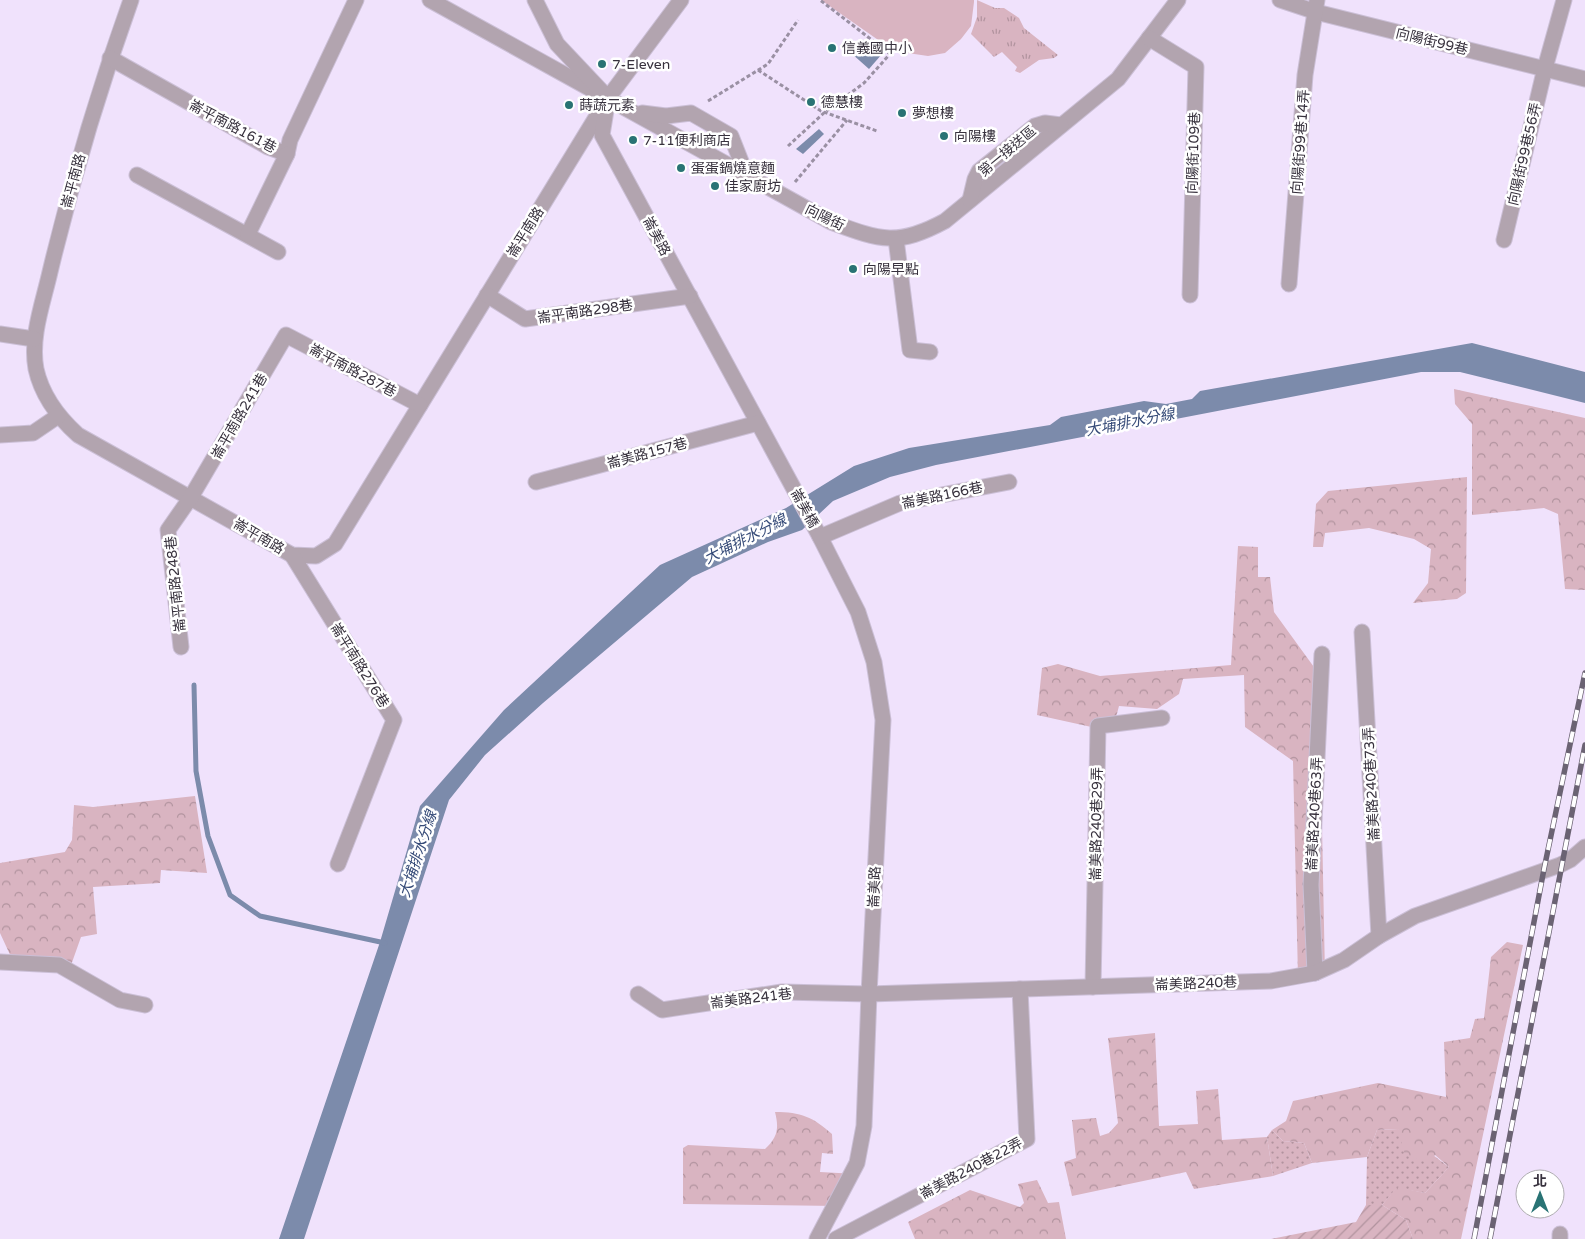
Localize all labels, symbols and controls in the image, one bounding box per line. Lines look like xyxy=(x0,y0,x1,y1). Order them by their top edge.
street label: 向陽街99巷 xyxy=(1394,24,1470,59)
place label: 信義國中小 xyxy=(842,40,912,57)
marker: 信義國中小 xyxy=(826,42,838,54)
place label: 7-Eleven xyxy=(612,56,670,73)
marker: 7-Eleven xyxy=(596,58,608,70)
street label: 向陽街99巷14弄 xyxy=(1288,89,1313,195)
place label: 德慧樓 xyxy=(821,94,863,111)
street label: 崙平南路161巷 xyxy=(186,96,279,157)
marker: 德慧樓 xyxy=(805,96,817,108)
place label: 蒔蔬元素 xyxy=(579,97,635,114)
marker: 蒔蔬元素 xyxy=(563,99,575,111)
street label: 向陽街99巷56弄 xyxy=(1504,101,1545,207)
place label: 夢想樓 xyxy=(912,105,954,122)
marker: 夢想樓 xyxy=(896,107,908,119)
street label: 向陽街109巷 xyxy=(1184,112,1203,194)
street label: 第一接送區 xyxy=(975,122,1040,180)
place label: 向陽樓 xyxy=(954,128,996,145)
marker: 向陽樓 xyxy=(938,130,950,142)
place label: 7-11便利商店 xyxy=(643,132,731,149)
marker: 7-11便利商店 xyxy=(627,134,639,146)
street label: 崙平南路 xyxy=(58,152,89,210)
place label: 蛋蛋鍋燒意麵 xyxy=(691,160,775,177)
marker: 蛋蛋鍋燒意麵 xyxy=(675,162,687,174)
place label: 佳家廚坊 xyxy=(725,178,781,195)
marker: 佳家廚坊 xyxy=(709,180,721,192)
street label: 向陽街 xyxy=(802,201,847,234)
street label: 崙平南路 xyxy=(503,204,547,261)
street label: 崙美路 xyxy=(639,214,674,259)
place label: 向陽早點 xyxy=(863,261,919,278)
marker: 向陽早點 xyxy=(847,263,859,275)
street label: 崙平南路298巷 xyxy=(536,296,634,327)
street label: 崙平南路287巷 xyxy=(306,340,399,401)
street label: 崙平南路241巷 xyxy=(208,370,271,462)
water label: 大埔排水分線 xyxy=(1084,404,1178,439)
street label: 崙美路157巷 xyxy=(605,435,689,472)
street label: 崙美路166巷 xyxy=(900,479,984,512)
street label: 崙美橋 xyxy=(787,486,822,531)
water label: 大埔排水分線 xyxy=(701,510,791,567)
street label: 崙平南路 xyxy=(230,515,287,558)
street label: 崙平南路248巷 xyxy=(162,535,189,633)
street label: 崙平南路276巷 xyxy=(327,620,392,711)
street label: 崙美路240巷73弄 xyxy=(1360,727,1383,841)
street label: 崙美路240巷63弄 xyxy=(1303,757,1326,871)
street label: 崙美路240巷29弄 xyxy=(1087,767,1106,881)
water label: 大埔排水分線 xyxy=(396,807,441,900)
street label: 崙美路 xyxy=(865,866,884,908)
street label: 崙美路240巷 xyxy=(1155,974,1237,993)
street label: 崙美路241巷 xyxy=(709,985,793,1012)
street label: 崙美路240巷22弄 xyxy=(917,1134,1026,1203)
north arrow xyxy=(1515,1169,1565,1219)
text: 北 xyxy=(1533,1173,1547,1190)

